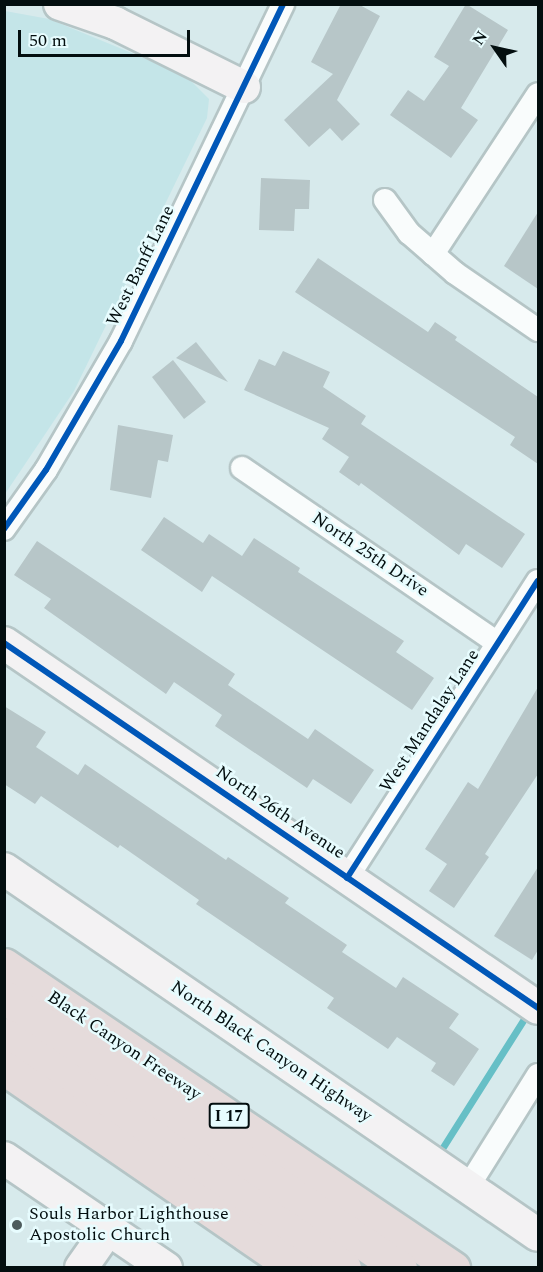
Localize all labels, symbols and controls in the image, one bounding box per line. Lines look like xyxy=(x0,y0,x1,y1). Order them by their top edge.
scale bar xyxy=(21,18,194,56)
north arrow xyxy=(465,18,525,78)
text: N xyxy=(466,26,494,50)
text: 50 m xyxy=(29,27,67,54)
street label: West Banff Lane xyxy=(102,202,180,330)
street label: North 25th Drive xyxy=(308,508,432,602)
street label: West Mandalay Lane xyxy=(376,645,484,797)
street label: North 26th Avenue xyxy=(211,762,349,864)
street label: North Black Canyon Highway xyxy=(166,976,376,1128)
street label: Black Canyon Freeway xyxy=(43,987,205,1105)
road number: I 17 xyxy=(208,1103,250,1129)
place label: Souls Harbor Lighthouse Apostolic Church xyxy=(29,1204,229,1246)
marker: Souls Harbor Lighthouse Apostolic Church xyxy=(10,1218,24,1232)

